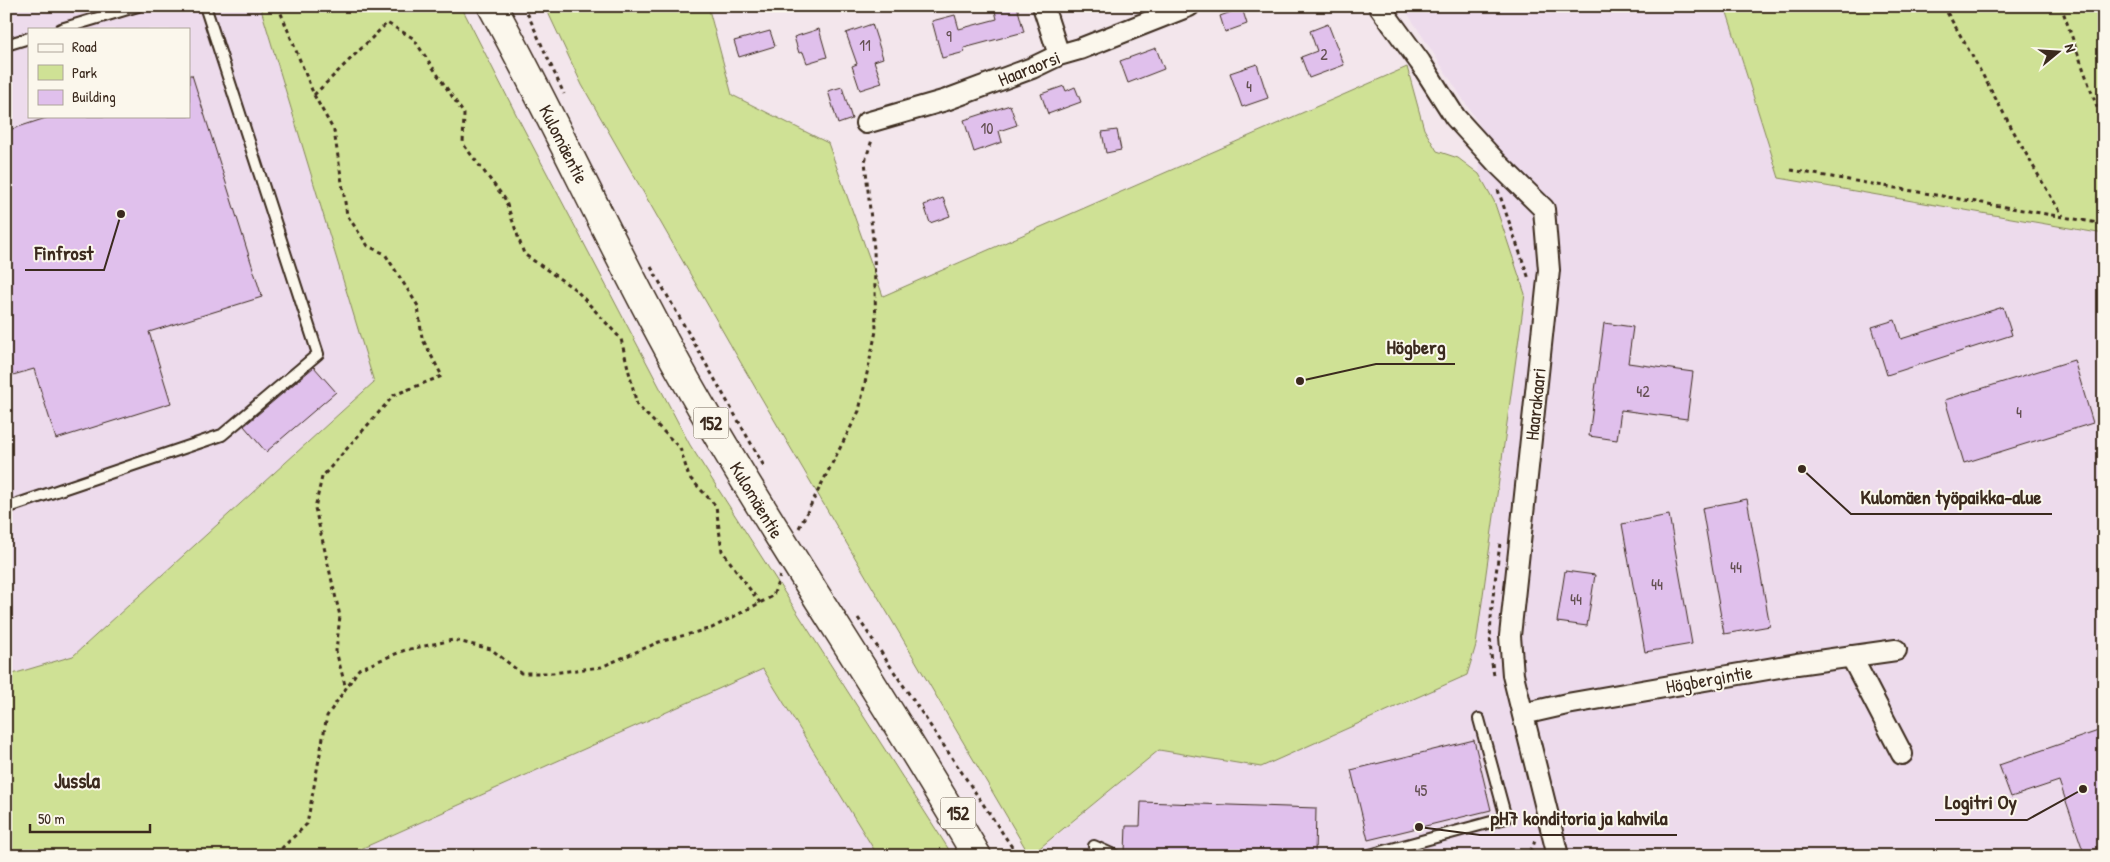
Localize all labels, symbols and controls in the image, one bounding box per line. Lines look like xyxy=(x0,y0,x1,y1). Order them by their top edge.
house number: 9 xyxy=(946,25,952,47)
legend xyxy=(28,28,190,118)
north arrow xyxy=(2032,28,2082,78)
house number: 11 xyxy=(859,34,871,56)
text: Road xyxy=(72,36,97,57)
text: N xyxy=(2061,41,2081,55)
house number: 2 xyxy=(1320,43,1328,65)
street label: Haaraorsi xyxy=(994,44,1064,92)
text: Park xyxy=(72,62,97,83)
house number: 4 xyxy=(1246,75,1252,97)
text: Building xyxy=(72,86,116,107)
street label: Kulomäentie xyxy=(533,100,595,188)
house number: 10 xyxy=(981,117,993,139)
callout: Finfrost xyxy=(25,235,104,270)
text: Finfrost xyxy=(34,239,94,266)
callout: Högberg xyxy=(1376,329,1455,364)
text: Högberg xyxy=(1386,333,1446,361)
street label: Haarakaari xyxy=(1518,366,1552,442)
house number: 42 xyxy=(1636,380,1650,402)
house number: 4 xyxy=(2016,401,2022,423)
road number: 152 xyxy=(694,408,728,438)
street label: Kulomäentie xyxy=(724,457,790,544)
callout: Kulomäen työpaikka-alue xyxy=(1851,479,2052,514)
text: Kulomäen työpaikka-alue xyxy=(1861,483,2041,511)
house number: 44 xyxy=(1730,556,1742,578)
house number: 44 xyxy=(1651,573,1663,595)
house number: 44 xyxy=(1570,588,1582,610)
street label: Högbergintie xyxy=(1664,659,1755,699)
district label: Jussla xyxy=(54,766,101,795)
house number: 45 xyxy=(1415,779,1428,801)
callout: Logitri Oy xyxy=(1935,785,2027,820)
text: Logitri Oy xyxy=(1945,788,2018,816)
road number: 152 xyxy=(940,798,976,828)
callout: pH7 konditoria ja kahvila xyxy=(1480,800,1677,835)
scale bar xyxy=(30,802,150,834)
text: pH7 konditoria ja kahvila xyxy=(1491,804,1668,832)
text: 50 m xyxy=(38,808,65,829)

